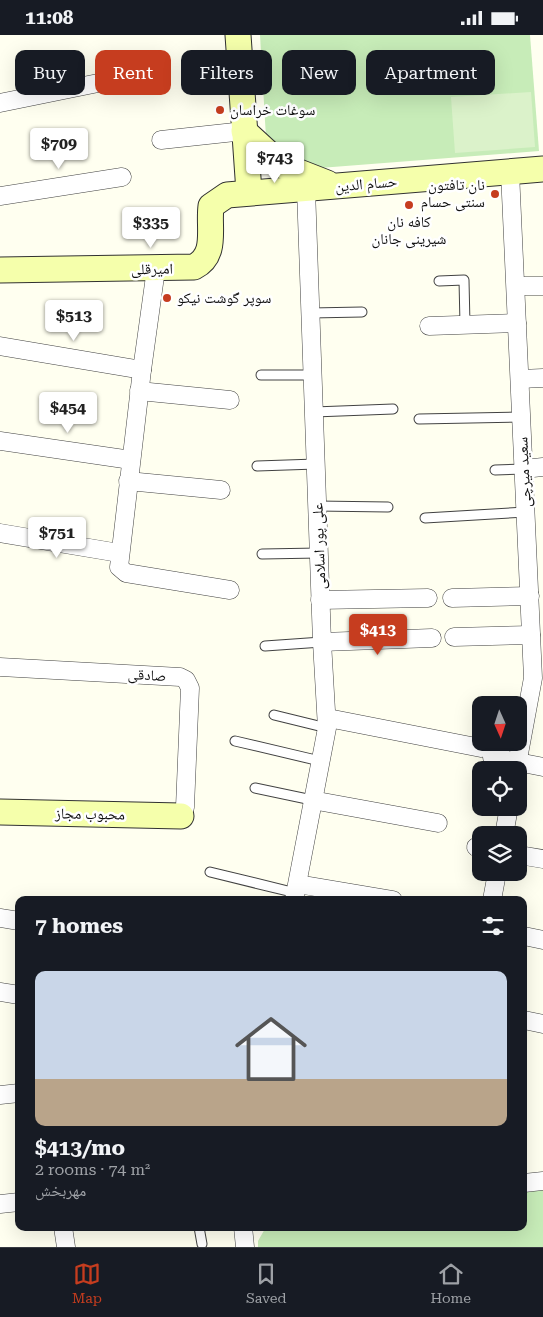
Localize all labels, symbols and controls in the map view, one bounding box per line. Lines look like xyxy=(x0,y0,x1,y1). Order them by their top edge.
text: 11:08 xyxy=(25,6,74,29)
chip: Buy xyxy=(15,50,85,95)
chip: Rent xyxy=(95,50,171,95)
chip: Filters xyxy=(181,50,272,95)
chip: New xyxy=(282,50,356,95)
chip: Apartment xyxy=(366,50,495,95)
place label: سوغات خراسان xyxy=(230,101,315,120)
marker: سوغات خراسان xyxy=(214,104,226,116)
pin: $709 xyxy=(29,127,89,170)
text: $709 xyxy=(41,134,77,153)
pin: $743 xyxy=(245,141,305,184)
text: $743 xyxy=(257,148,293,167)
street label: حسام الدین xyxy=(334,172,398,197)
place label: نان تافتون سنتی حسام xyxy=(421,176,485,212)
marker: نان تافتون سنتی حسام xyxy=(489,188,501,200)
marker: کافه نان شیرینی جانان xyxy=(403,199,415,211)
pin: $335 xyxy=(121,207,181,249)
text: $335 xyxy=(133,213,169,232)
place label: کافه نان شیرینی جانان xyxy=(371,213,447,249)
street label: امیرقلی xyxy=(131,260,173,279)
place label: سوپر گوشت نیکو xyxy=(177,289,272,307)
marker: سوپر گوشت نیکو xyxy=(161,292,173,304)
pin: $513 xyxy=(44,299,104,342)
text: $513 xyxy=(56,306,92,325)
pin: $454 xyxy=(38,391,98,434)
text: $454 xyxy=(50,398,86,417)
street label: سعید میرچی xyxy=(513,436,536,508)
street label: علی پور اسلامی xyxy=(308,502,331,590)
pin: $751 xyxy=(27,517,87,559)
text: $751 xyxy=(39,523,75,542)
pin: $413 xyxy=(348,613,408,656)
text: $413 xyxy=(360,620,396,639)
street label: صادقی xyxy=(127,665,167,686)
north arrow xyxy=(472,696,528,751)
map controls xyxy=(472,696,527,881)
button: locate xyxy=(472,761,527,816)
street label: محبوب مجاز xyxy=(54,804,125,824)
button: layers xyxy=(472,826,527,881)
icon: filters xyxy=(479,912,507,940)
text: 7 homes xyxy=(35,914,123,938)
icon: home xyxy=(226,1004,316,1094)
text: $413/mo xyxy=(35,1136,125,1160)
text: 2 rooms · 74 m² xyxy=(35,1160,150,1179)
text: مهربخش xyxy=(35,1181,86,1200)
tab: Map xyxy=(72,1260,102,1306)
tab: Saved xyxy=(246,1260,286,1306)
tab: Home xyxy=(430,1260,471,1306)

